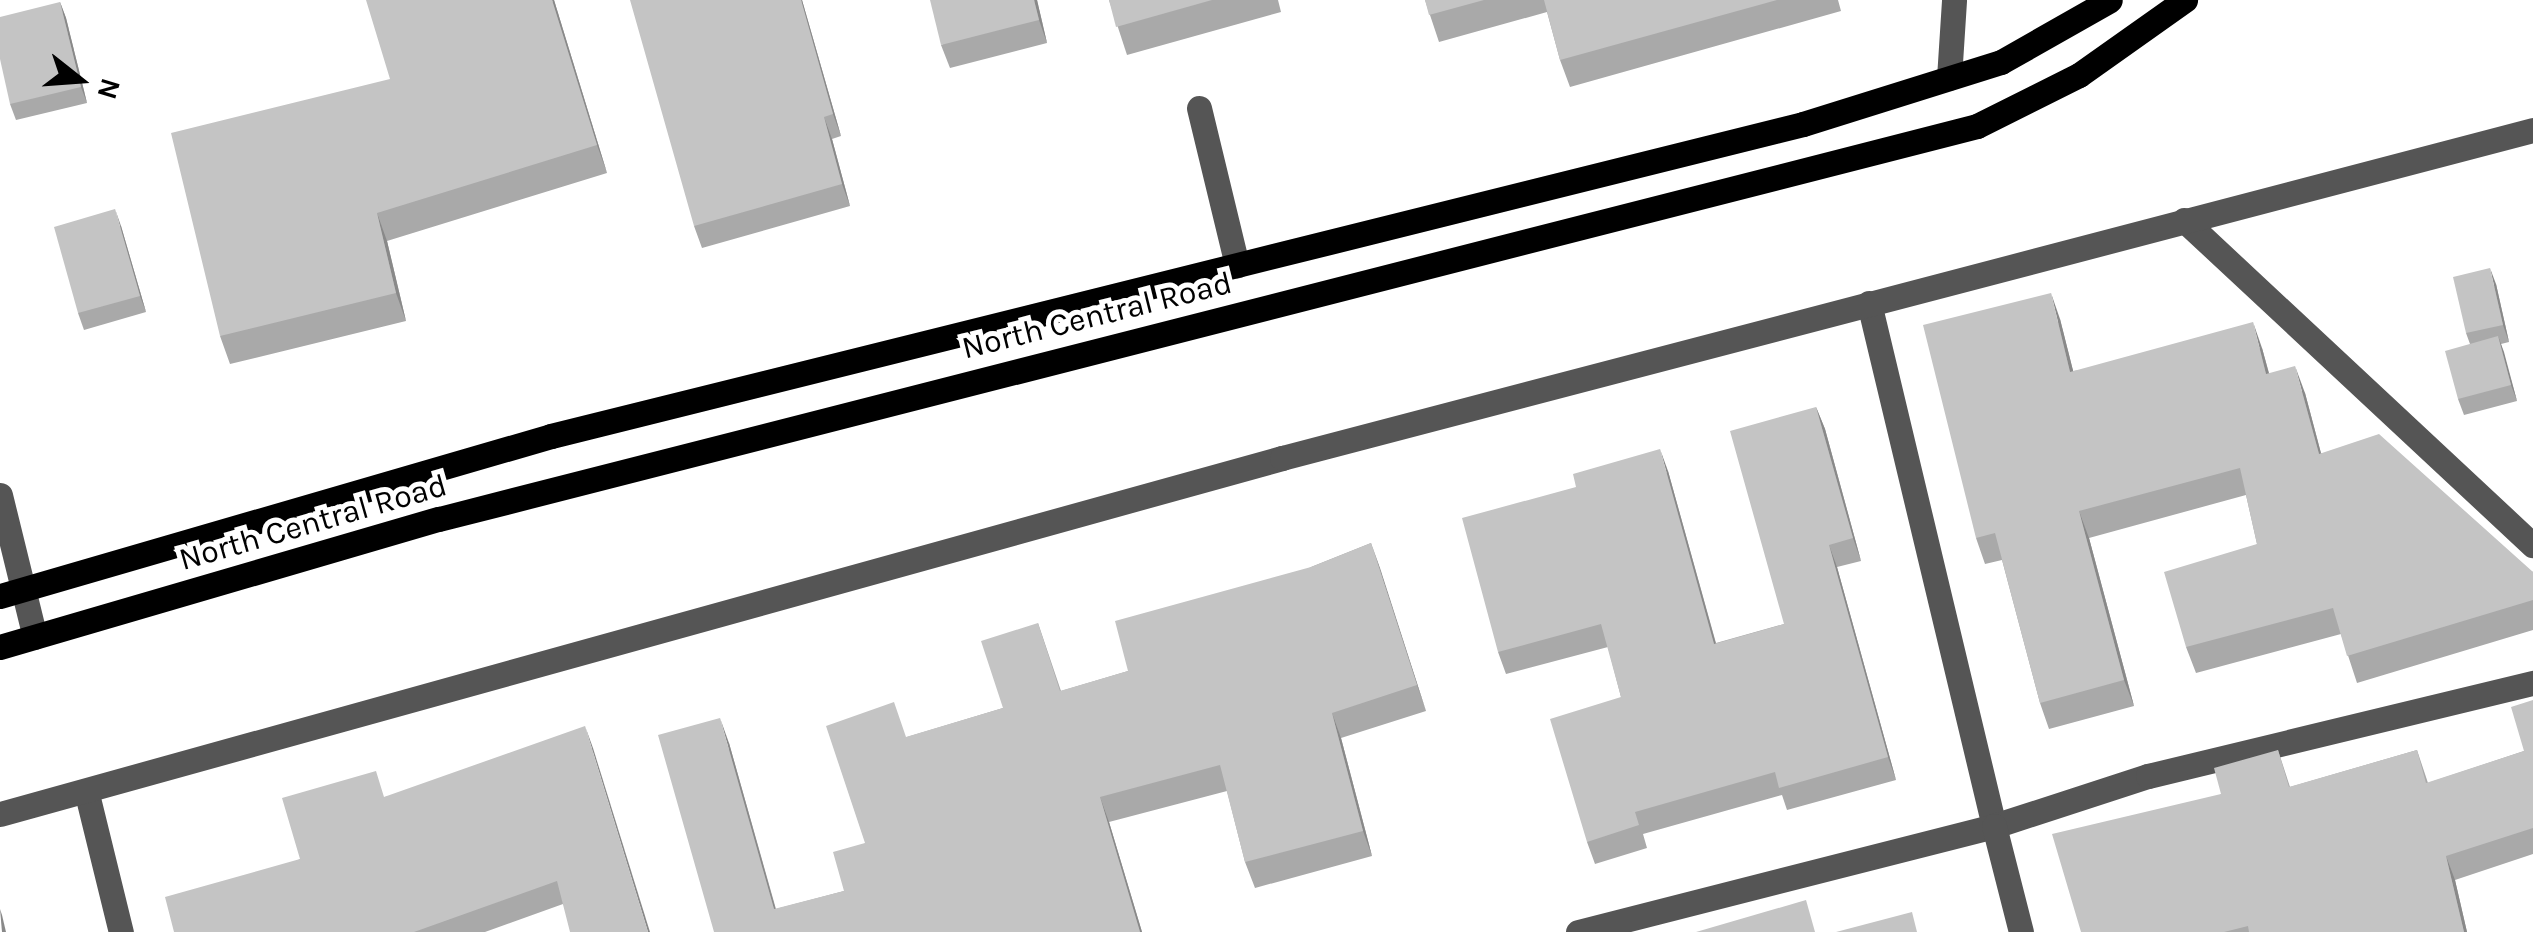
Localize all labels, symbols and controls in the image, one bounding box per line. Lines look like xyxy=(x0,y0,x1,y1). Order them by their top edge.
north arrow xyxy=(30,30,130,130)
text: N xyxy=(90,74,128,103)
street label: North Central Road xyxy=(958,264,1236,368)
street label: North Central Road xyxy=(175,466,451,580)

